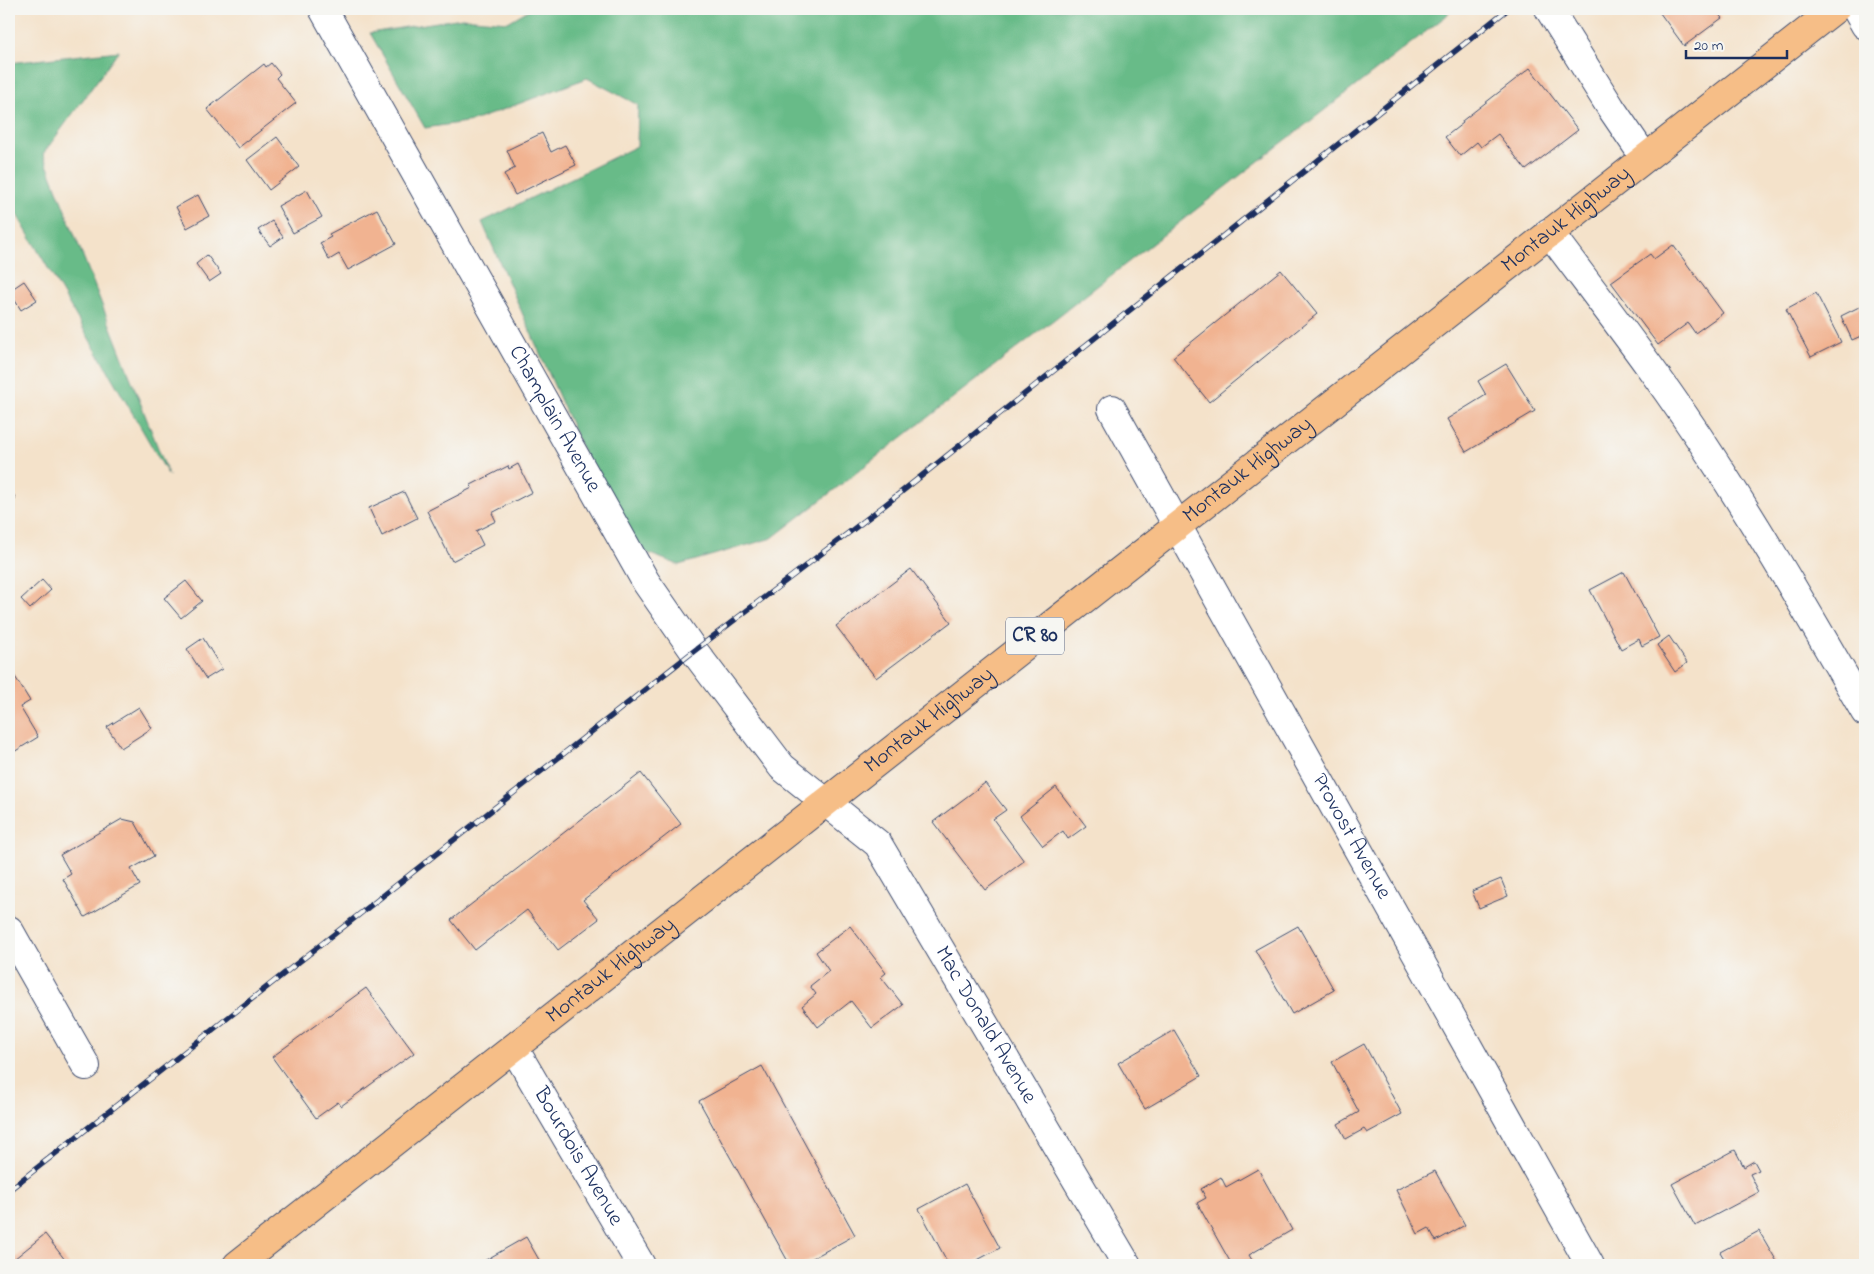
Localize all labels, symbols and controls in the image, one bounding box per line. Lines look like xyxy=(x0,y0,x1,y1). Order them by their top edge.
scale bar xyxy=(1686,28,1788,60)
text: 20 m xyxy=(1694,35,1724,57)
street label: Montauk Highway xyxy=(1495,159,1639,281)
street label: Champlain Avenue xyxy=(500,340,609,499)
street label: Montauk Highway xyxy=(1176,409,1320,532)
road number: CR 80 xyxy=(1006,618,1064,654)
street label: Montauk Highway xyxy=(858,659,1002,782)
street label: Provost Avenue xyxy=(1303,768,1399,906)
street label: Montauk Highway xyxy=(539,910,684,1032)
street label: Mac Donald Avenue xyxy=(926,940,1044,1110)
street label: Bourdois Avenue xyxy=(524,1080,631,1232)

